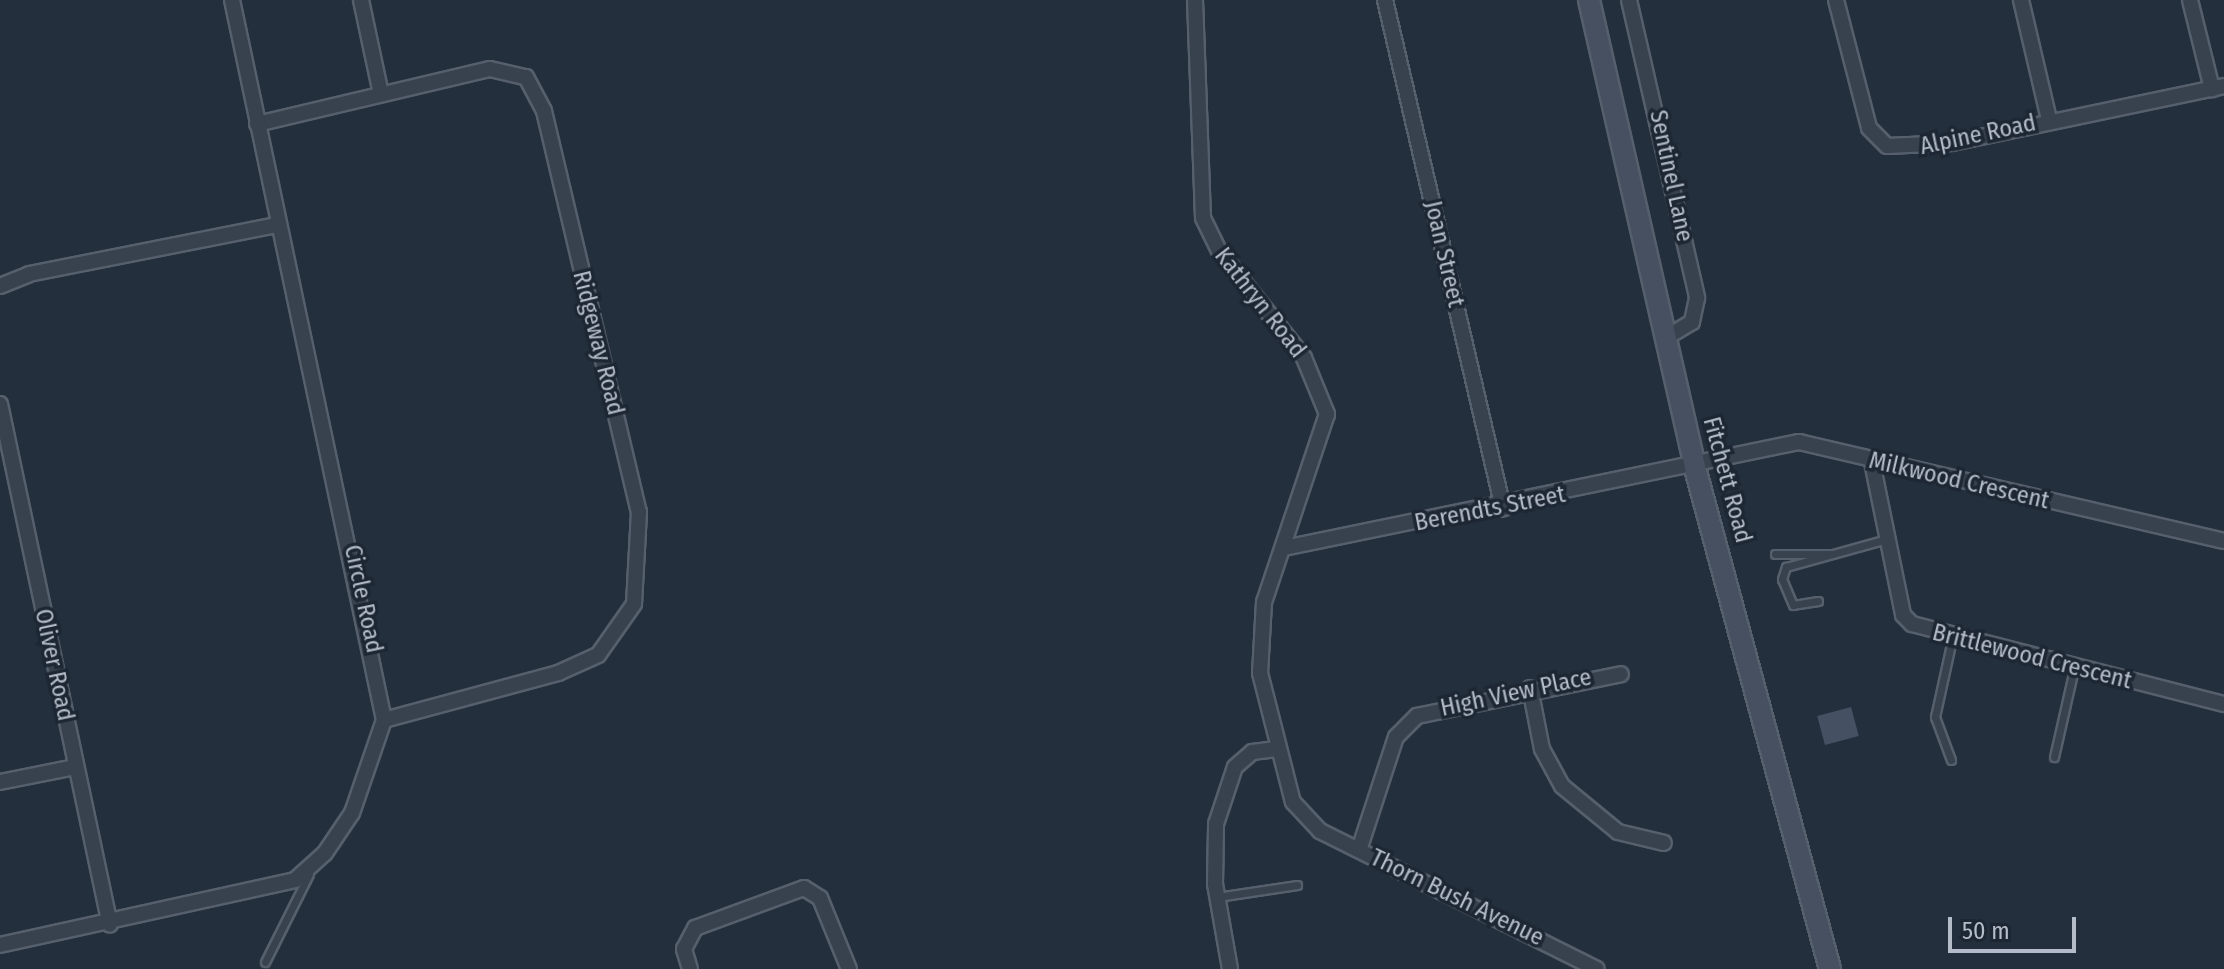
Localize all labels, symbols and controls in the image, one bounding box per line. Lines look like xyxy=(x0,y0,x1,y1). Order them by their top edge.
street label: Sentinel Lane xyxy=(1643,108,1699,244)
street label: Alpine Road xyxy=(1917,109,2039,161)
street label: Joan Street xyxy=(1418,198,1470,310)
street label: Kathryn Road xyxy=(1208,242,1312,364)
street label: Ridgeway Road xyxy=(566,268,630,418)
street label: Fitchett Road xyxy=(1696,414,1758,546)
street label: Milkwood Crescent xyxy=(1866,446,2052,516)
street label: Berendts Street xyxy=(1412,480,1568,538)
street label: Circle Road xyxy=(338,542,388,656)
street label: Oliver Road xyxy=(28,606,80,724)
street label: Brittlewood Crescent xyxy=(1929,618,2135,696)
street label: High View Place xyxy=(1438,663,1594,723)
street label: Thorn Bush Avenue xyxy=(1366,844,1548,952)
scale bar xyxy=(1952,901,2080,951)
text: 50 m xyxy=(1962,917,2010,945)

